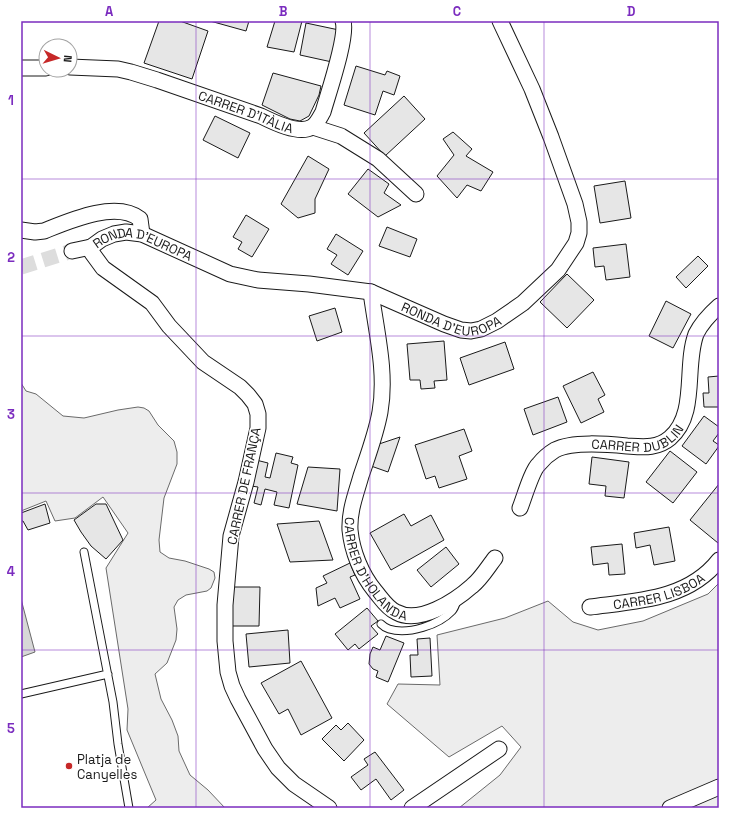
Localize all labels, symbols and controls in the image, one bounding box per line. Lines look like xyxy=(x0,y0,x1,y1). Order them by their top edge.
text: A xyxy=(105,3,114,20)
text: B xyxy=(279,3,288,20)
text: C xyxy=(453,3,461,20)
text: D xyxy=(627,3,636,20)
north arrow xyxy=(38,38,78,78)
text: N xyxy=(61,55,75,63)
street label: CARRER D'ITÀLIA xyxy=(196,86,295,137)
text: 1 xyxy=(8,92,14,109)
street label: RONDA D'EUROPA xyxy=(89,223,195,264)
text: 2 xyxy=(7,249,15,266)
street label: RONDA D'EUROPA xyxy=(399,298,504,339)
text: 3 xyxy=(7,406,15,423)
street label: CARRER DUBLIN xyxy=(591,421,687,455)
street label: CARRER DE FRANÇA xyxy=(223,426,265,546)
street label: CARRER D'HOLANDA xyxy=(341,517,409,624)
text: 4 xyxy=(7,563,15,580)
street label: CARRER LISBOA xyxy=(612,569,708,613)
text: 5 xyxy=(7,720,15,737)
place label: Platja de Canyelles xyxy=(77,751,137,783)
marker: Platja de Canyelles xyxy=(64,761,74,771)

